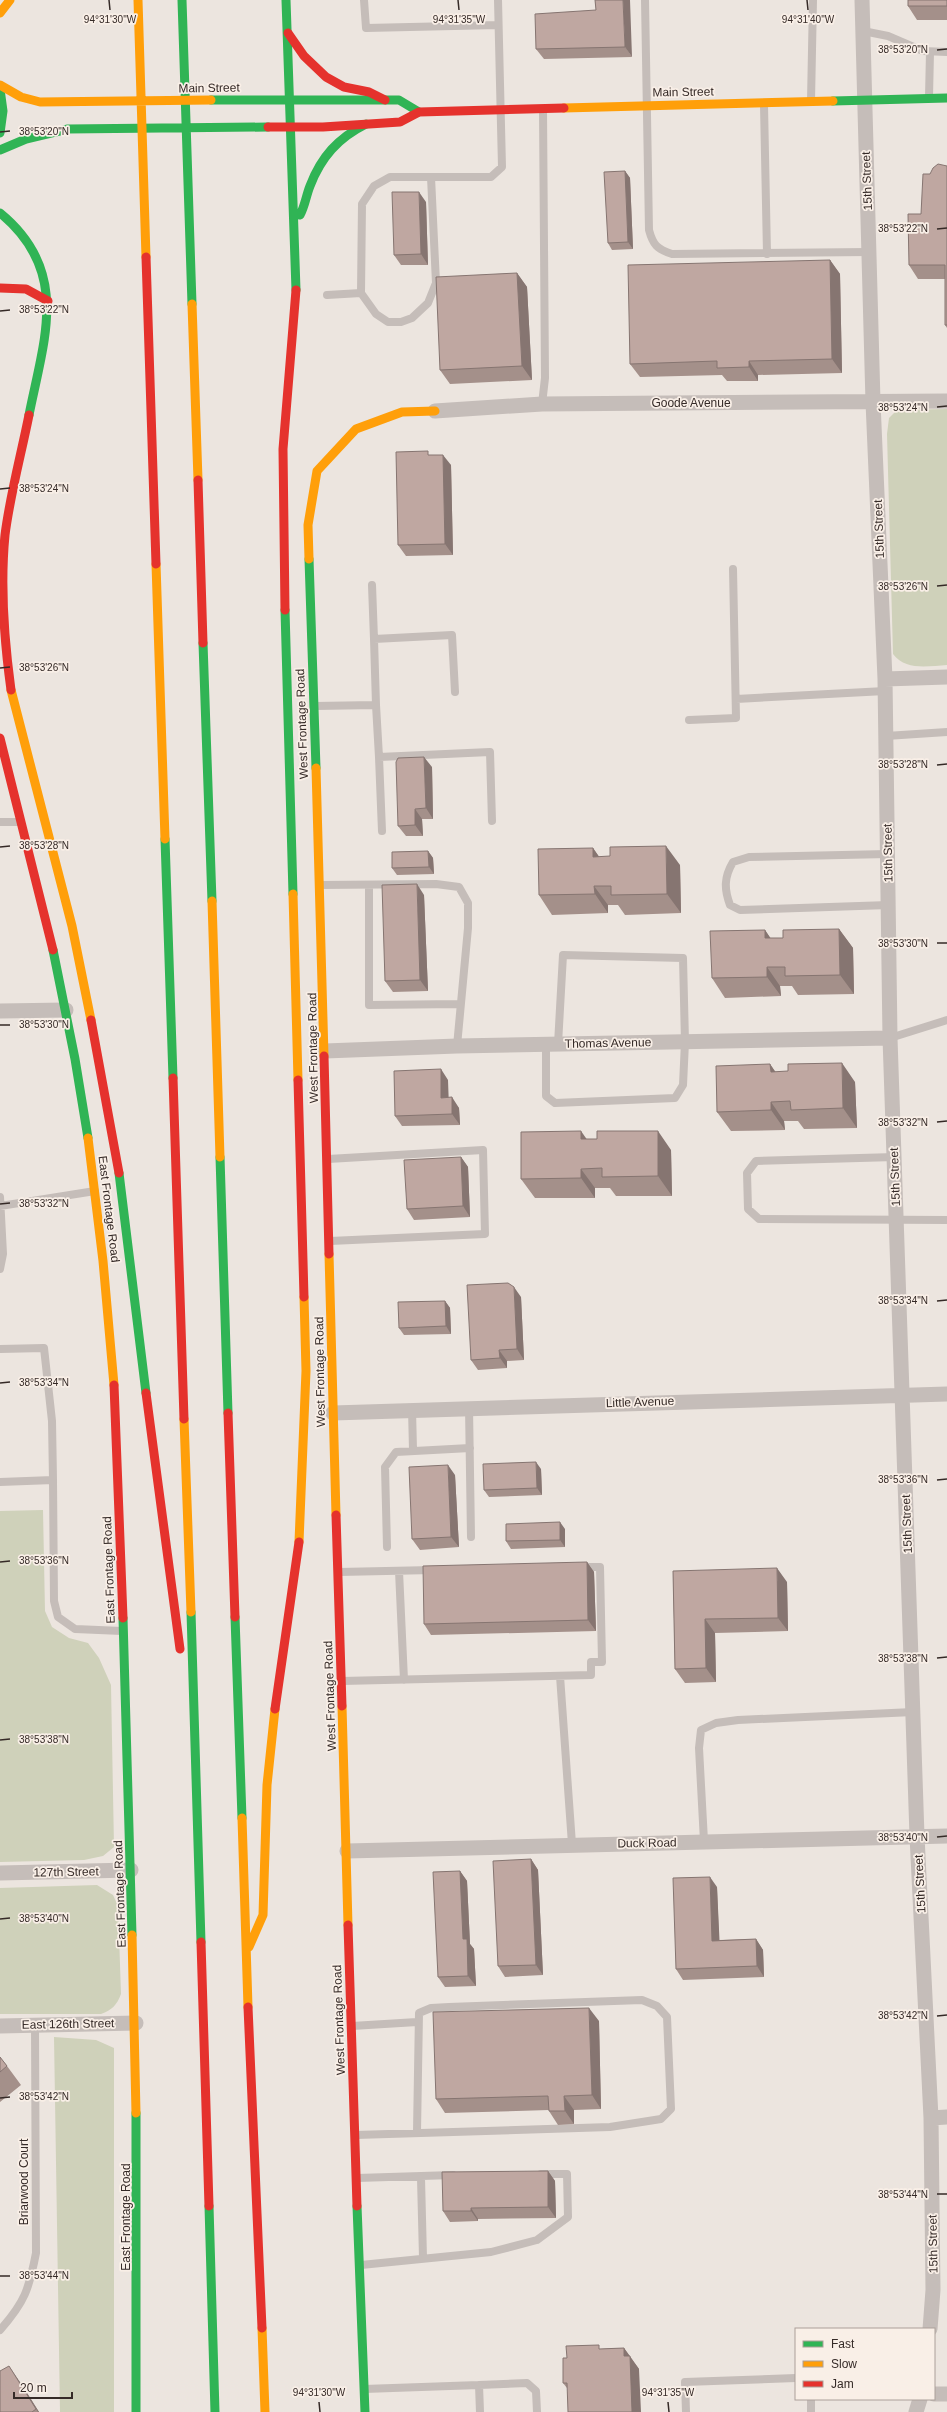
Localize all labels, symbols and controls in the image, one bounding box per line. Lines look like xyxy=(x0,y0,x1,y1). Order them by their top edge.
text: 94°31'30"W xyxy=(84,14,137,25)
text: 94°31'35"W xyxy=(433,14,486,25)
text: 94°31'40"W xyxy=(782,14,835,25)
text: 38°53'20"N xyxy=(878,44,928,55)
street label: Main Street xyxy=(178,80,240,96)
street label: Main Street xyxy=(652,84,714,100)
text: 38°53'20"N xyxy=(19,126,69,137)
street label: 15th Street xyxy=(859,151,875,211)
text: 38°53'22"N xyxy=(878,223,928,234)
text: 38°53'22"N xyxy=(19,304,69,315)
street label: Goode Avenue xyxy=(651,396,731,410)
text: 38°53'24"N xyxy=(878,402,928,413)
text: 38°53'24"N xyxy=(19,483,69,494)
street label: 15th Street xyxy=(871,499,887,559)
text: 38°53'26"N xyxy=(878,581,928,592)
text: 38°53'26"N xyxy=(19,662,69,673)
street label: West Frontage Road xyxy=(293,669,311,779)
text: 38°53'28"N xyxy=(878,759,928,770)
street label: 15th Street xyxy=(880,823,896,882)
text: 38°53'28"N xyxy=(19,840,69,851)
text: 38°53'30"N xyxy=(878,938,928,949)
street label: West Frontage Road xyxy=(305,993,321,1103)
text: 38°53'30"N xyxy=(19,1019,69,1030)
street label: Thomas Avenue xyxy=(565,1035,652,1051)
text: 38°53'32"N xyxy=(878,1117,928,1128)
street label: 15th Street xyxy=(887,1147,903,1207)
street label: East Frontage Road xyxy=(96,1155,122,1263)
text: 38°53'32"N xyxy=(19,1198,69,1209)
text: 38°53'34"N xyxy=(878,1295,928,1306)
street label: West Frontage Road xyxy=(312,1317,328,1427)
text: 38°53'34"N xyxy=(19,1377,69,1388)
street label: Little Avenue xyxy=(606,1394,675,1410)
text: 38°53'36"N xyxy=(878,1474,928,1485)
street label: 15th Street xyxy=(899,1494,915,1554)
street label: East Frontage Road xyxy=(100,1516,118,1624)
text: 38°53'36"N xyxy=(19,1555,69,1566)
street label: West Frontage Road xyxy=(321,1641,339,1751)
text: 38°53'38"N xyxy=(878,1653,928,1664)
text: 38°53'38"N xyxy=(19,1734,69,1745)
text: 38°53'40"N xyxy=(878,1832,928,1843)
street label: Duck Road xyxy=(617,1835,677,1851)
street label: East Frontage Road xyxy=(111,1840,129,1948)
street label: 15th Street xyxy=(911,1854,929,1914)
street label: 127th Street xyxy=(33,1864,99,1880)
text: 38°53'40"N xyxy=(19,1913,69,1924)
street label: West Frontage Road xyxy=(330,1965,348,2075)
text: 38°53'42"N xyxy=(878,2010,928,2021)
street label: East 126th Street xyxy=(22,2016,115,2032)
text: 38°53'42"N xyxy=(19,2091,69,2102)
street label: Briarwood Court xyxy=(17,2138,31,2225)
street label: East Frontage Road xyxy=(119,2163,133,2271)
text: 38°53'44"N xyxy=(878,2189,928,2200)
street label: 15th Street xyxy=(925,2214,941,2273)
text: 38°53'44"N xyxy=(19,2270,69,2281)
legend xyxy=(795,2328,935,2400)
text: Fast xyxy=(831,2337,855,2351)
text: Slow xyxy=(831,2357,857,2371)
scale bar xyxy=(14,2374,72,2400)
text: Jam xyxy=(831,2377,854,2391)
text: 20 m xyxy=(20,2381,47,2395)
text: 94°31'30"W xyxy=(293,2387,346,2398)
text: 94°31'35"W xyxy=(642,2387,695,2398)

